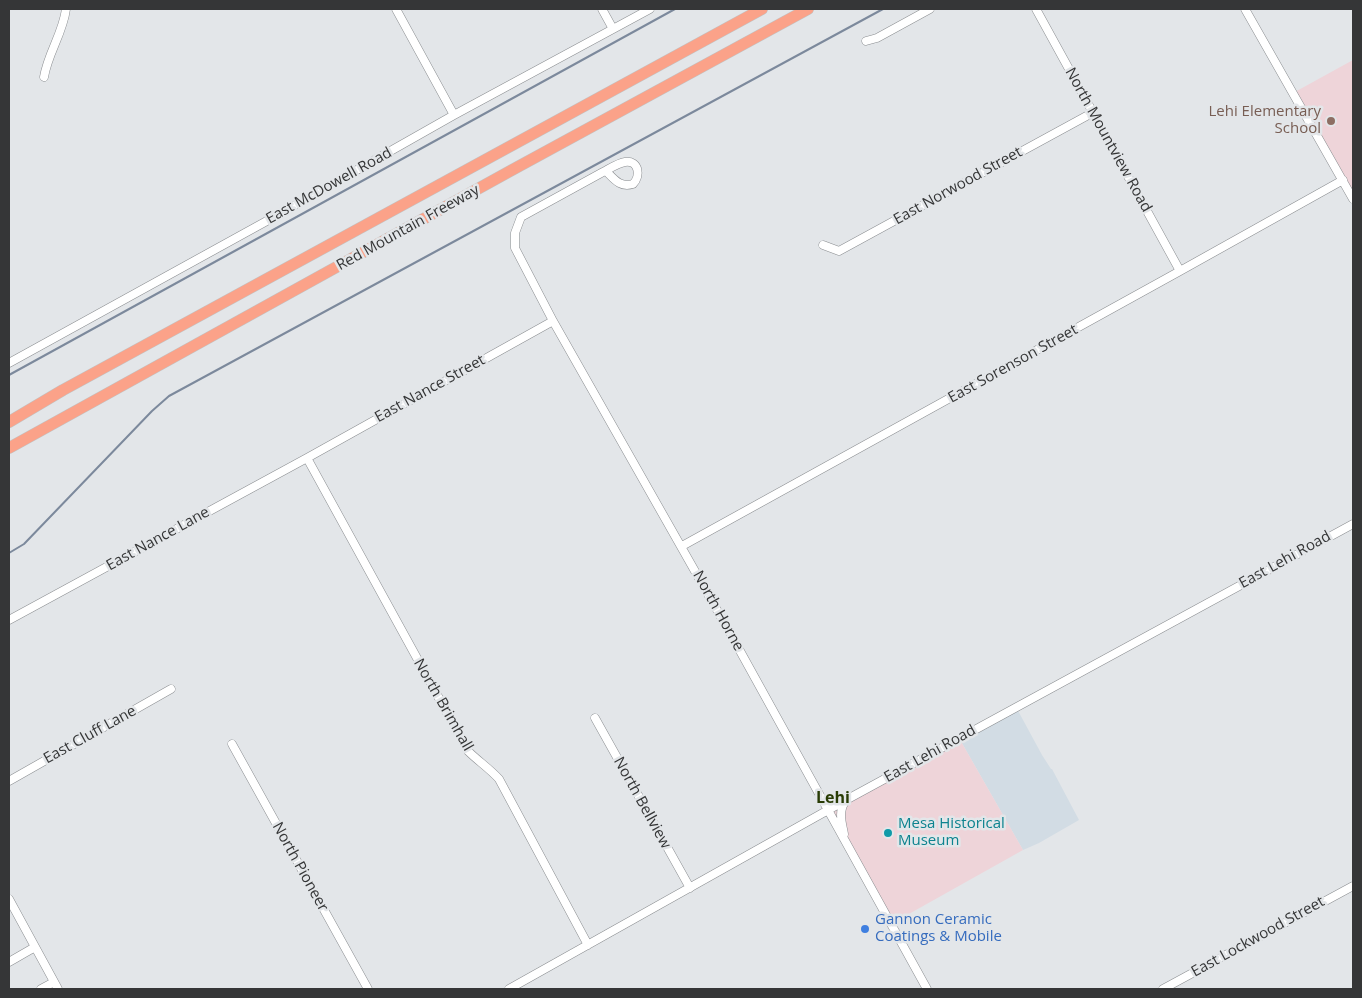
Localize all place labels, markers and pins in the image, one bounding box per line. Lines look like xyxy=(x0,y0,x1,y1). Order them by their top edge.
place label: Lehi Elementary School xyxy=(1208,103,1321,138)
marker: Lehi Elementary School xyxy=(1325,115,1337,127)
place label: Mesa Historical Museum xyxy=(898,815,1005,850)
marker: Mesa Historical Museum xyxy=(882,827,894,839)
place label: Gannon Ceramic Coatings & Mobile xyxy=(875,911,1002,946)
marker: Gannon Ceramic Coatings & Mobile xyxy=(859,923,871,935)

